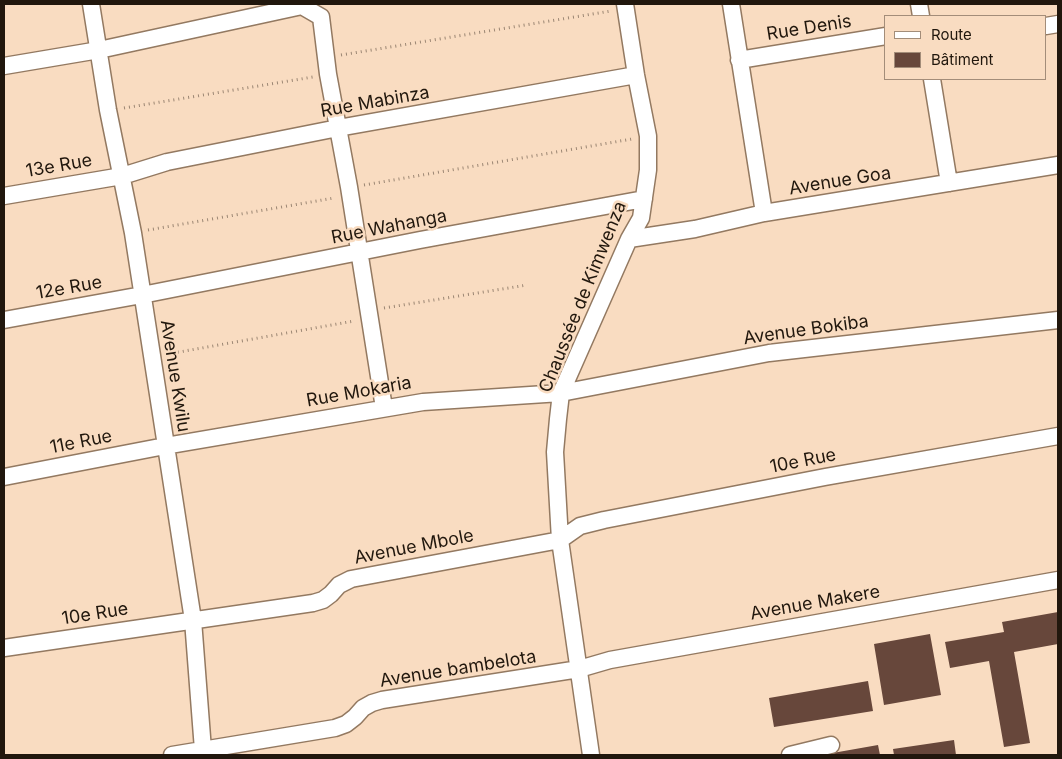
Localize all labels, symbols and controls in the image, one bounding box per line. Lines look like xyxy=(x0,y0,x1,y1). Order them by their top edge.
street label: Rue Denis xyxy=(765,11,853,45)
legend xyxy=(884,15,1047,80)
text: Route xyxy=(931,25,972,44)
text: Bâtiment xyxy=(931,50,993,69)
street label: Rue Mabinza xyxy=(319,82,431,122)
street label: 13e Rue xyxy=(24,150,94,182)
street label: Avenue Goa xyxy=(788,162,892,200)
street label: Chaussée de Kimwenza xyxy=(535,198,631,396)
street label: Rue Wahanga xyxy=(329,205,449,249)
street label: 12e Rue xyxy=(34,272,104,304)
street label: Avenue Bokiba xyxy=(742,311,870,349)
street label: Avenue Kwilu xyxy=(155,318,195,434)
street label: Rue Mokaria xyxy=(305,372,413,412)
street label: 11e Rue xyxy=(48,425,114,459)
street label: 10e Rue xyxy=(768,444,838,478)
street label: Avenue Mbole xyxy=(352,525,476,569)
street label: Avenue Makere xyxy=(748,581,882,625)
street label: 10e Rue xyxy=(60,598,130,630)
street label: Avenue bambelota xyxy=(378,646,538,692)

